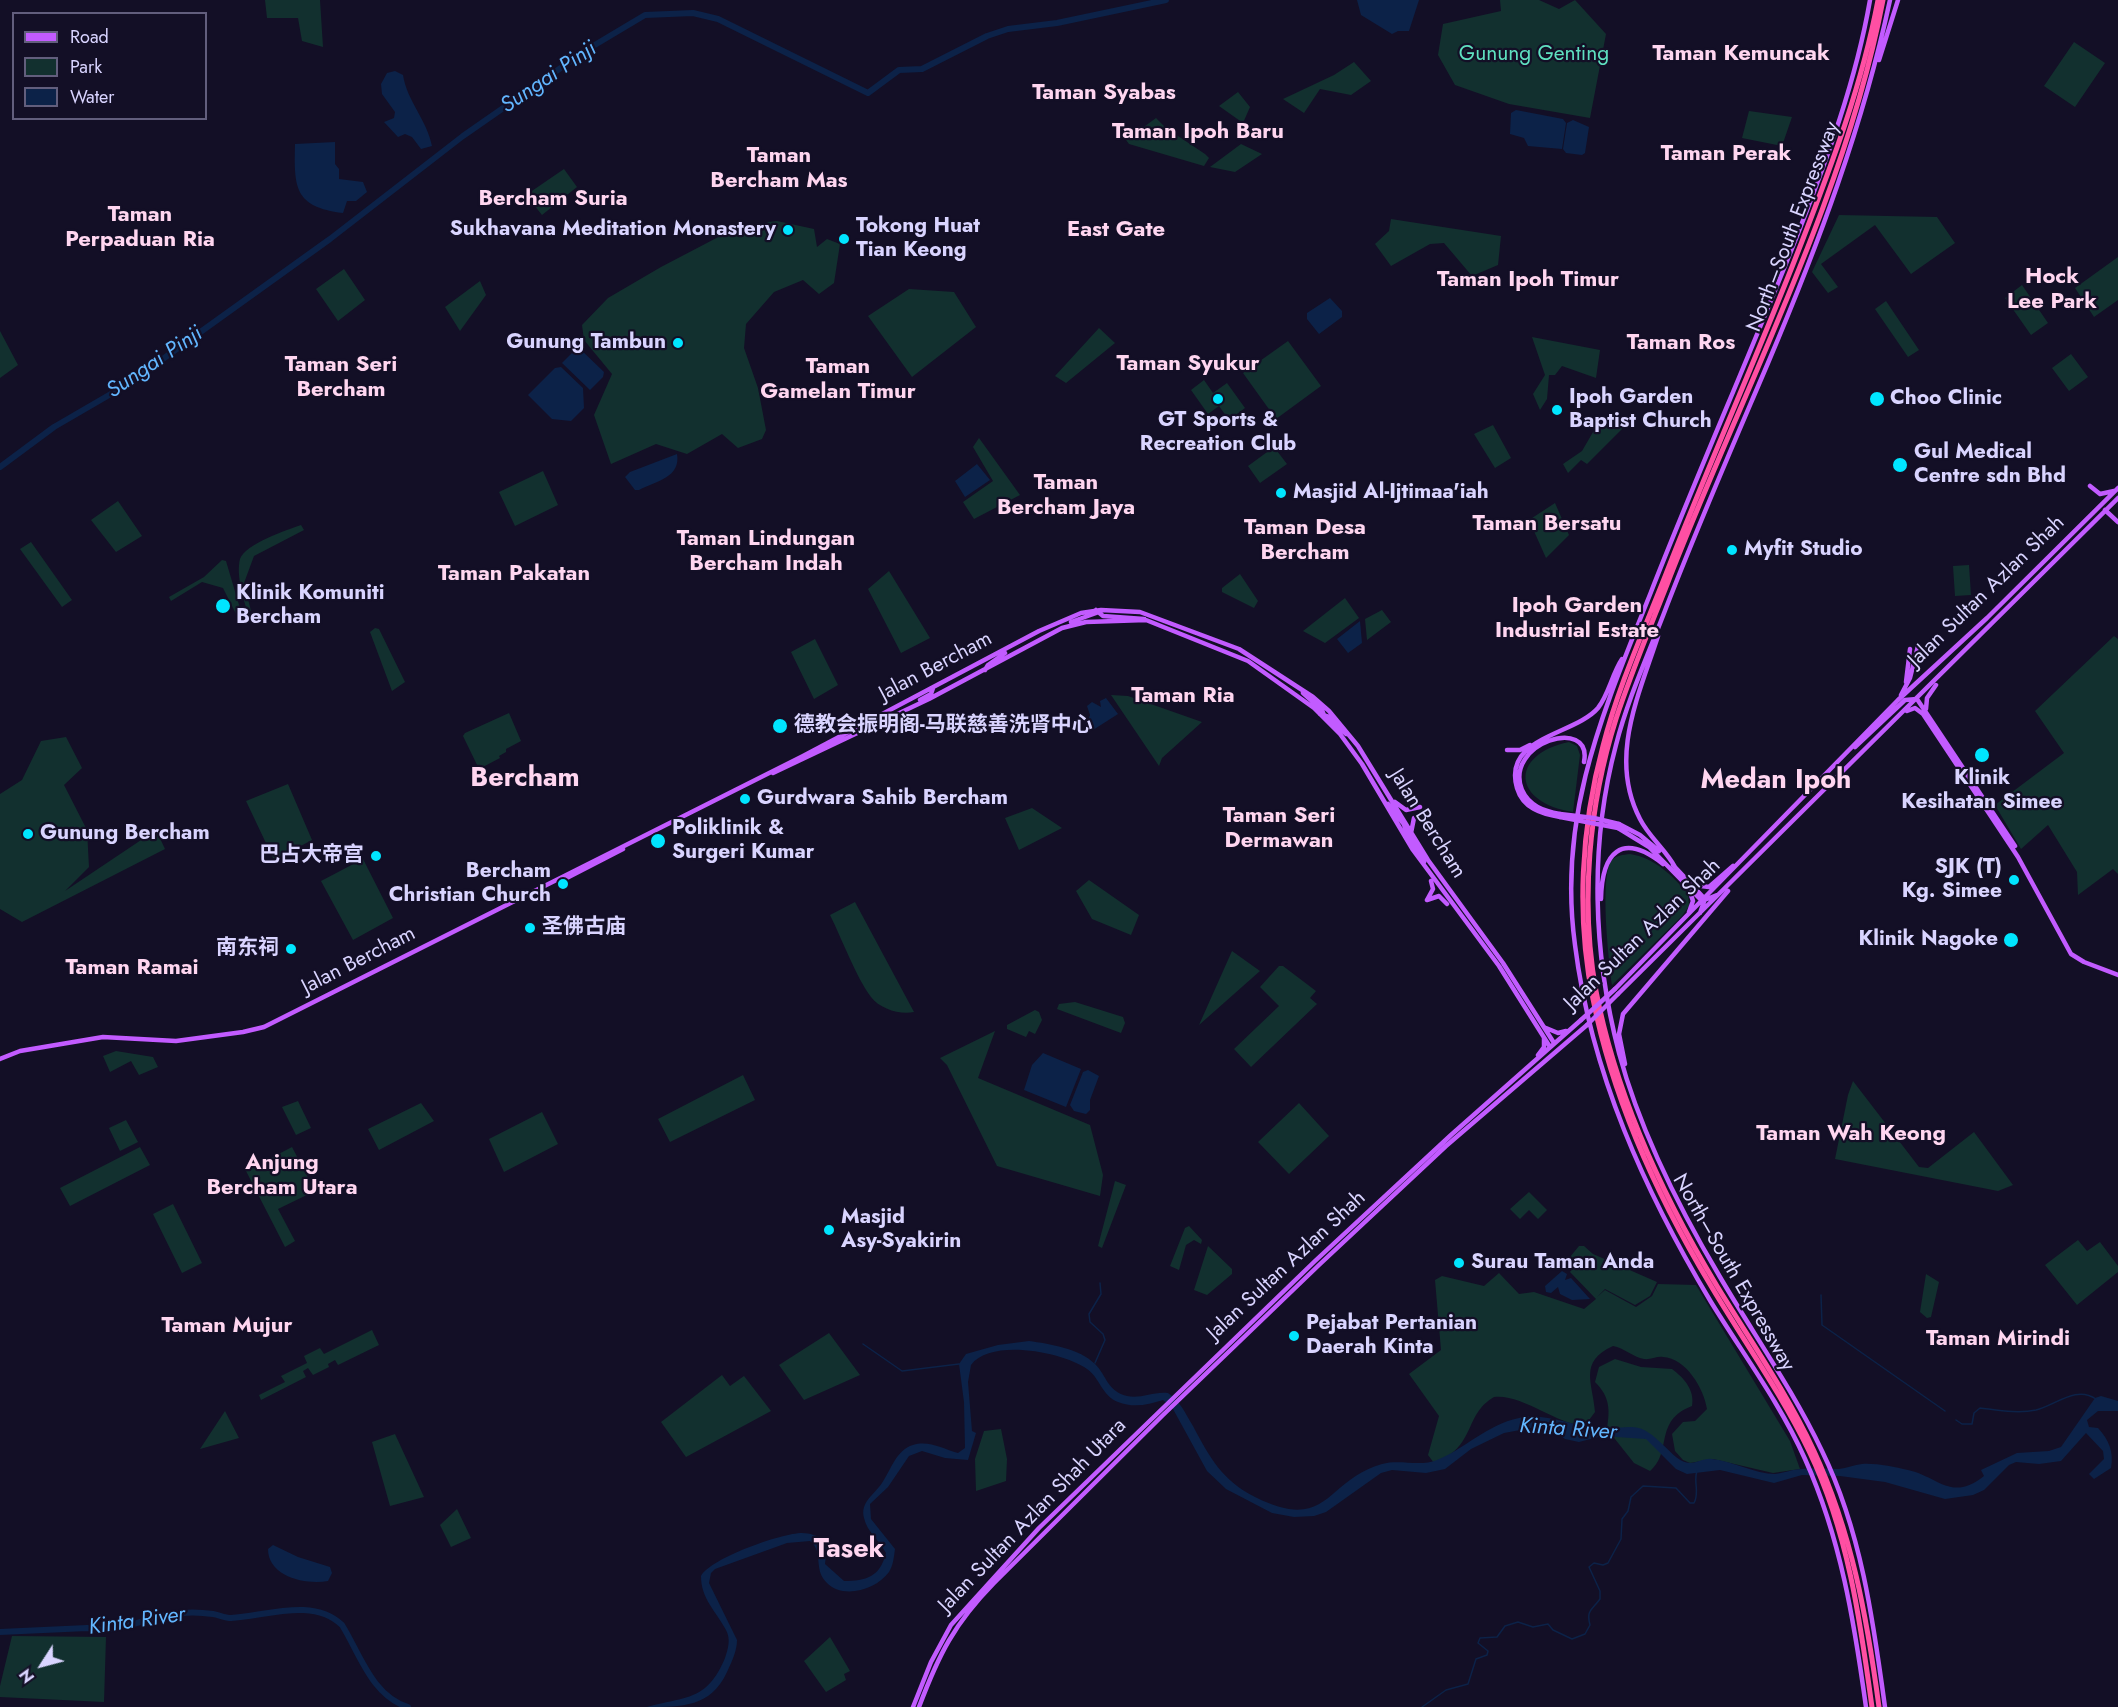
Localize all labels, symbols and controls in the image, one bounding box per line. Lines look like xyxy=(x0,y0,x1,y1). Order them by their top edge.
legend xyxy=(12,12,207,120)
text: Road xyxy=(70,24,109,50)
water label: Sungai Pinji xyxy=(496,36,602,120)
park label: Gunung Genting xyxy=(1459,42,1609,68)
district label: Taman Kemuncak xyxy=(1652,42,1830,68)
text: Park xyxy=(70,54,102,80)
district label: Taman Syabas xyxy=(1032,81,1176,107)
text: Water xyxy=(70,84,114,110)
street label: North–South Expressway xyxy=(1742,118,1846,336)
district label: Taman Ipoh Baru xyxy=(1112,120,1284,146)
district label: Taman Perak xyxy=(1661,142,1791,168)
district label: Taman Bercham Mas xyxy=(710,144,848,196)
district label: Bercham Suria xyxy=(478,187,628,213)
district label: Taman Perpaduan Ria xyxy=(65,203,215,254)
place label: Tokong Huat Tian Keong xyxy=(856,214,980,264)
place label: Sukhavana Meditation Monastery xyxy=(450,217,776,243)
district label: East Gate xyxy=(1067,218,1165,244)
marker: Sukhavana Meditation Monastery xyxy=(781,223,795,237)
marker: Tokong Huat Tian Keong xyxy=(837,232,851,246)
district label: Hock Lee Park xyxy=(2007,265,2097,316)
district label: Taman Ipoh Timur xyxy=(1437,268,1619,294)
water label: Sungai Pinji xyxy=(102,321,208,405)
place label: Gunung Tambun xyxy=(506,330,666,356)
district label: Taman Ros xyxy=(1627,331,1735,357)
marker: Gunung Tambun xyxy=(671,336,685,350)
district label: Taman Syukur xyxy=(1116,352,1260,378)
district label: Taman Seri Bercham xyxy=(285,353,397,404)
district label: Taman Gamelan Timur xyxy=(760,355,916,406)
place label: Ipoh Garden Baptist Church xyxy=(1569,385,1712,435)
place label: Choo Clinic xyxy=(1890,386,2002,412)
marker: Choo Clinic xyxy=(1868,390,1886,408)
marker: GT Sports & Recreation Club xyxy=(1211,392,1225,406)
marker: Ipoh Garden Baptist Church xyxy=(1550,403,1564,417)
place label: GT Sports & Recreation Club xyxy=(1140,408,1296,458)
place label: Gul Medical Centre sdn Bhd xyxy=(1914,440,2066,490)
marker: Gul Medical Centre sdn Bhd xyxy=(1891,456,1909,474)
district label: Taman Bercham Jaya xyxy=(997,471,1135,522)
place label: Masjid Al-Ijtimaa'iah xyxy=(1293,480,1489,506)
marker: Masjid Al-Ijtimaa'iah xyxy=(1274,486,1288,500)
street label: Jalan Sultan Azlan Shah xyxy=(1904,511,2070,673)
district label: Taman Bersatu xyxy=(1473,512,1621,538)
district label: Taman Desa Bercham xyxy=(1244,516,1366,568)
district label: Taman Lindungan Bercham Indah xyxy=(677,527,855,578)
place label: Myfit Studio xyxy=(1744,537,1863,563)
marker: Myfit Studio xyxy=(1725,543,1739,557)
district label: Taman Pakatan xyxy=(438,562,590,588)
place label: Klinik Komuniti Bercham xyxy=(236,581,385,631)
district label: Ipoh Garden Industrial Estate xyxy=(1495,594,1659,646)
marker: Klinik Komuniti Bercham xyxy=(214,597,232,615)
street label: Jalan Bercham xyxy=(875,627,997,707)
district label: Taman Ria xyxy=(1131,684,1235,710)
place label: 德教会振明阁-马联慈善洗肾中心 xyxy=(794,713,1093,739)
marker: 德教会振明阁-马联慈善洗肾中心 xyxy=(771,717,789,735)
marker: Klinik Kesihatan Simee xyxy=(1973,746,1991,764)
district label: Bercham xyxy=(470,763,580,795)
street label: Jalan Bercham xyxy=(1383,765,1471,883)
district label: Medan Ipoh xyxy=(1701,765,1851,797)
place label: Klinik Kesihatan Simee xyxy=(1901,766,2063,816)
place label: Gurdwara Sahib Bercham xyxy=(757,786,1008,812)
marker: Gurdwara Sahib Bercham xyxy=(738,792,752,806)
district label: Taman Seri Dermawan xyxy=(1223,804,1335,855)
place label: Poliklinik & Surgeri Kumar xyxy=(672,816,814,866)
place label: Gunung Bercham xyxy=(40,821,210,847)
marker: Gunung Bercham xyxy=(21,827,35,841)
marker: Poliklinik & Surgeri Kumar xyxy=(649,832,667,850)
place label: 巴占大帝宫 xyxy=(259,843,364,869)
marker: 巴占大帝宫 xyxy=(369,849,383,863)
street label: Jalan Sultan Azlan Shah xyxy=(1560,854,1726,1016)
place label: SJK (T) Kg. Simee xyxy=(1902,855,2002,905)
place label: Bercham Christian Church xyxy=(389,859,551,909)
marker: SJK (T) Kg. Simee xyxy=(2007,873,2021,887)
marker: Bercham Christian Church xyxy=(556,877,570,891)
place label: 圣佛古庙 xyxy=(542,915,626,941)
marker: 圣佛古庙 xyxy=(523,921,537,935)
street label: Jalan Bercham xyxy=(298,922,420,1000)
place label: Klinik Nagoke xyxy=(1859,927,1998,953)
marker: Klinik Nagoke xyxy=(2002,931,2020,949)
place label: 南东祠 xyxy=(216,936,279,962)
marker: 南东祠 xyxy=(284,942,298,956)
district label: Taman Ramai xyxy=(65,956,199,982)
district label: Taman Wah Keong xyxy=(1756,1122,1946,1148)
district label: Anjung Bercham Utara xyxy=(207,1151,357,1202)
street label: North–South Expressway xyxy=(1666,1170,1800,1376)
street label: Jalan Sultan Azlan Shah xyxy=(1202,1186,1372,1346)
place label: Masjid Asy-Syakirin xyxy=(841,1205,961,1255)
marker: Masjid Asy-Syakirin xyxy=(822,1223,836,1237)
place label: Surau Taman Anda xyxy=(1471,1250,1654,1276)
marker: Surau Taman Anda xyxy=(1452,1256,1466,1270)
place label: Pejabat Pertanian Daerah Kinta xyxy=(1306,1311,1477,1361)
district label: Taman Mujur xyxy=(161,1314,293,1340)
district label: Taman Mirindi xyxy=(1926,1327,2070,1353)
marker: Pejabat Pertanian Daerah Kinta xyxy=(1287,1329,1301,1343)
water label: Kinta River xyxy=(1518,1413,1618,1447)
street label: Jalan Sultan Azlan Shah Utara xyxy=(934,1414,1132,1618)
district label: Tasek xyxy=(814,1534,884,1566)
water label: Kinta River xyxy=(87,1602,187,1642)
north arrow xyxy=(12,1635,72,1695)
text: N xyxy=(14,1664,40,1688)

